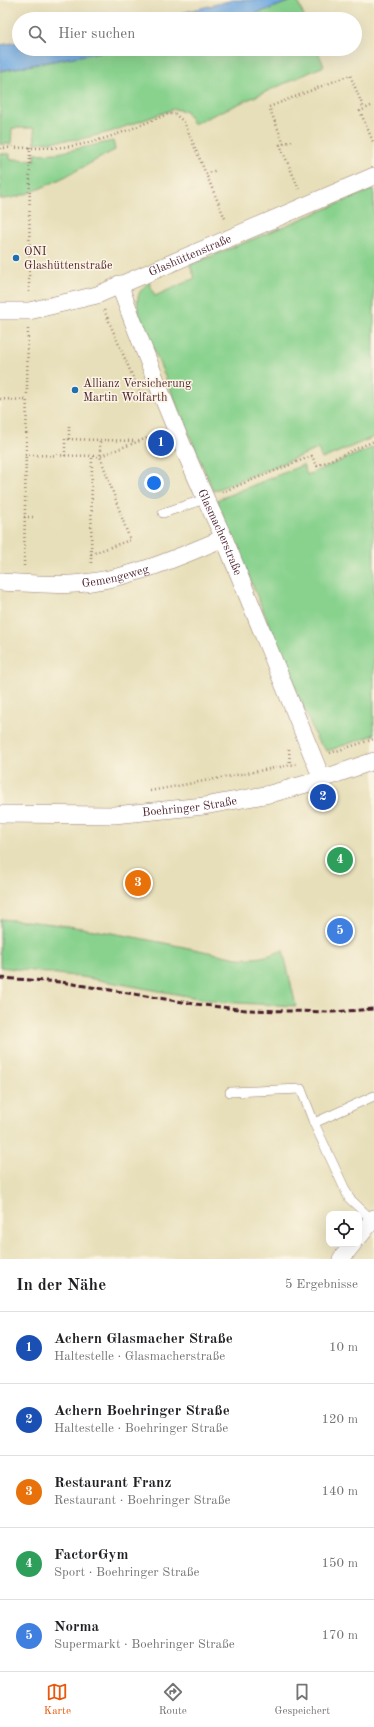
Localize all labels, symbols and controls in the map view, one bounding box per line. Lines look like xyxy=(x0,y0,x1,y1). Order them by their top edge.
search box xyxy=(12,12,362,56)
icon: search xyxy=(26,23,48,45)
text: Hier suchen xyxy=(58,27,135,42)
street label: Glashüttenstraße xyxy=(147,233,234,279)
place label: ONI Glashüttenstraße xyxy=(24,246,113,272)
marker: ONI Glashüttenstraße xyxy=(11,253,21,263)
place label: Allianz Versicherung Martin Wolfarth xyxy=(83,378,192,404)
marker: Allianz Versicherung Martin Wolfarth xyxy=(70,385,80,395)
pin: 1 xyxy=(148,428,174,458)
your location xyxy=(144,473,164,493)
street label: Glasmacherstraße xyxy=(195,488,244,578)
street label: Gemengeweg xyxy=(81,563,151,590)
pin: 2 xyxy=(310,782,336,812)
street label: Boehringer Straße xyxy=(142,795,239,819)
pin: 4 xyxy=(327,845,353,875)
pin: 3 xyxy=(125,868,151,898)
pin: 5 xyxy=(327,916,353,946)
map controls xyxy=(326,1211,362,1247)
button: locate xyxy=(326,1211,362,1247)
text: In der Nähe xyxy=(16,1277,106,1294)
text: 5 Ergebnisse xyxy=(285,1278,358,1291)
text: Achern Glasmacher Straße xyxy=(54,1332,233,1347)
text: 1 xyxy=(25,1341,33,1354)
text: 10 m xyxy=(329,1341,358,1354)
text: Haltestelle · Glasmacherstraße xyxy=(54,1350,225,1363)
text: Achern Boehringer Straße xyxy=(54,1404,230,1419)
text: 2 xyxy=(25,1413,33,1426)
text: 120 m xyxy=(321,1413,358,1426)
text: Haltestelle · Boehringer Straße xyxy=(54,1422,228,1435)
text: Restaurant Franz xyxy=(54,1476,171,1491)
text: 3 xyxy=(25,1485,33,1498)
text: 140 m xyxy=(321,1485,358,1498)
text: Restaurant · Boehringer Straße xyxy=(54,1494,231,1507)
text: FactorGym xyxy=(54,1548,128,1563)
text: 4 xyxy=(25,1557,33,1570)
text: 150 m xyxy=(321,1557,358,1570)
text: Sport · Boehringer Straße xyxy=(54,1566,200,1579)
text: Norma xyxy=(54,1620,99,1635)
text: 5 xyxy=(25,1629,33,1642)
text: 170 m xyxy=(321,1629,358,1642)
text: Supermarkt · Boehringer Straße xyxy=(54,1638,235,1651)
tab: Karte xyxy=(44,1681,71,1719)
tab: Route xyxy=(159,1681,187,1719)
tab: Gespeichert xyxy=(274,1681,330,1719)

